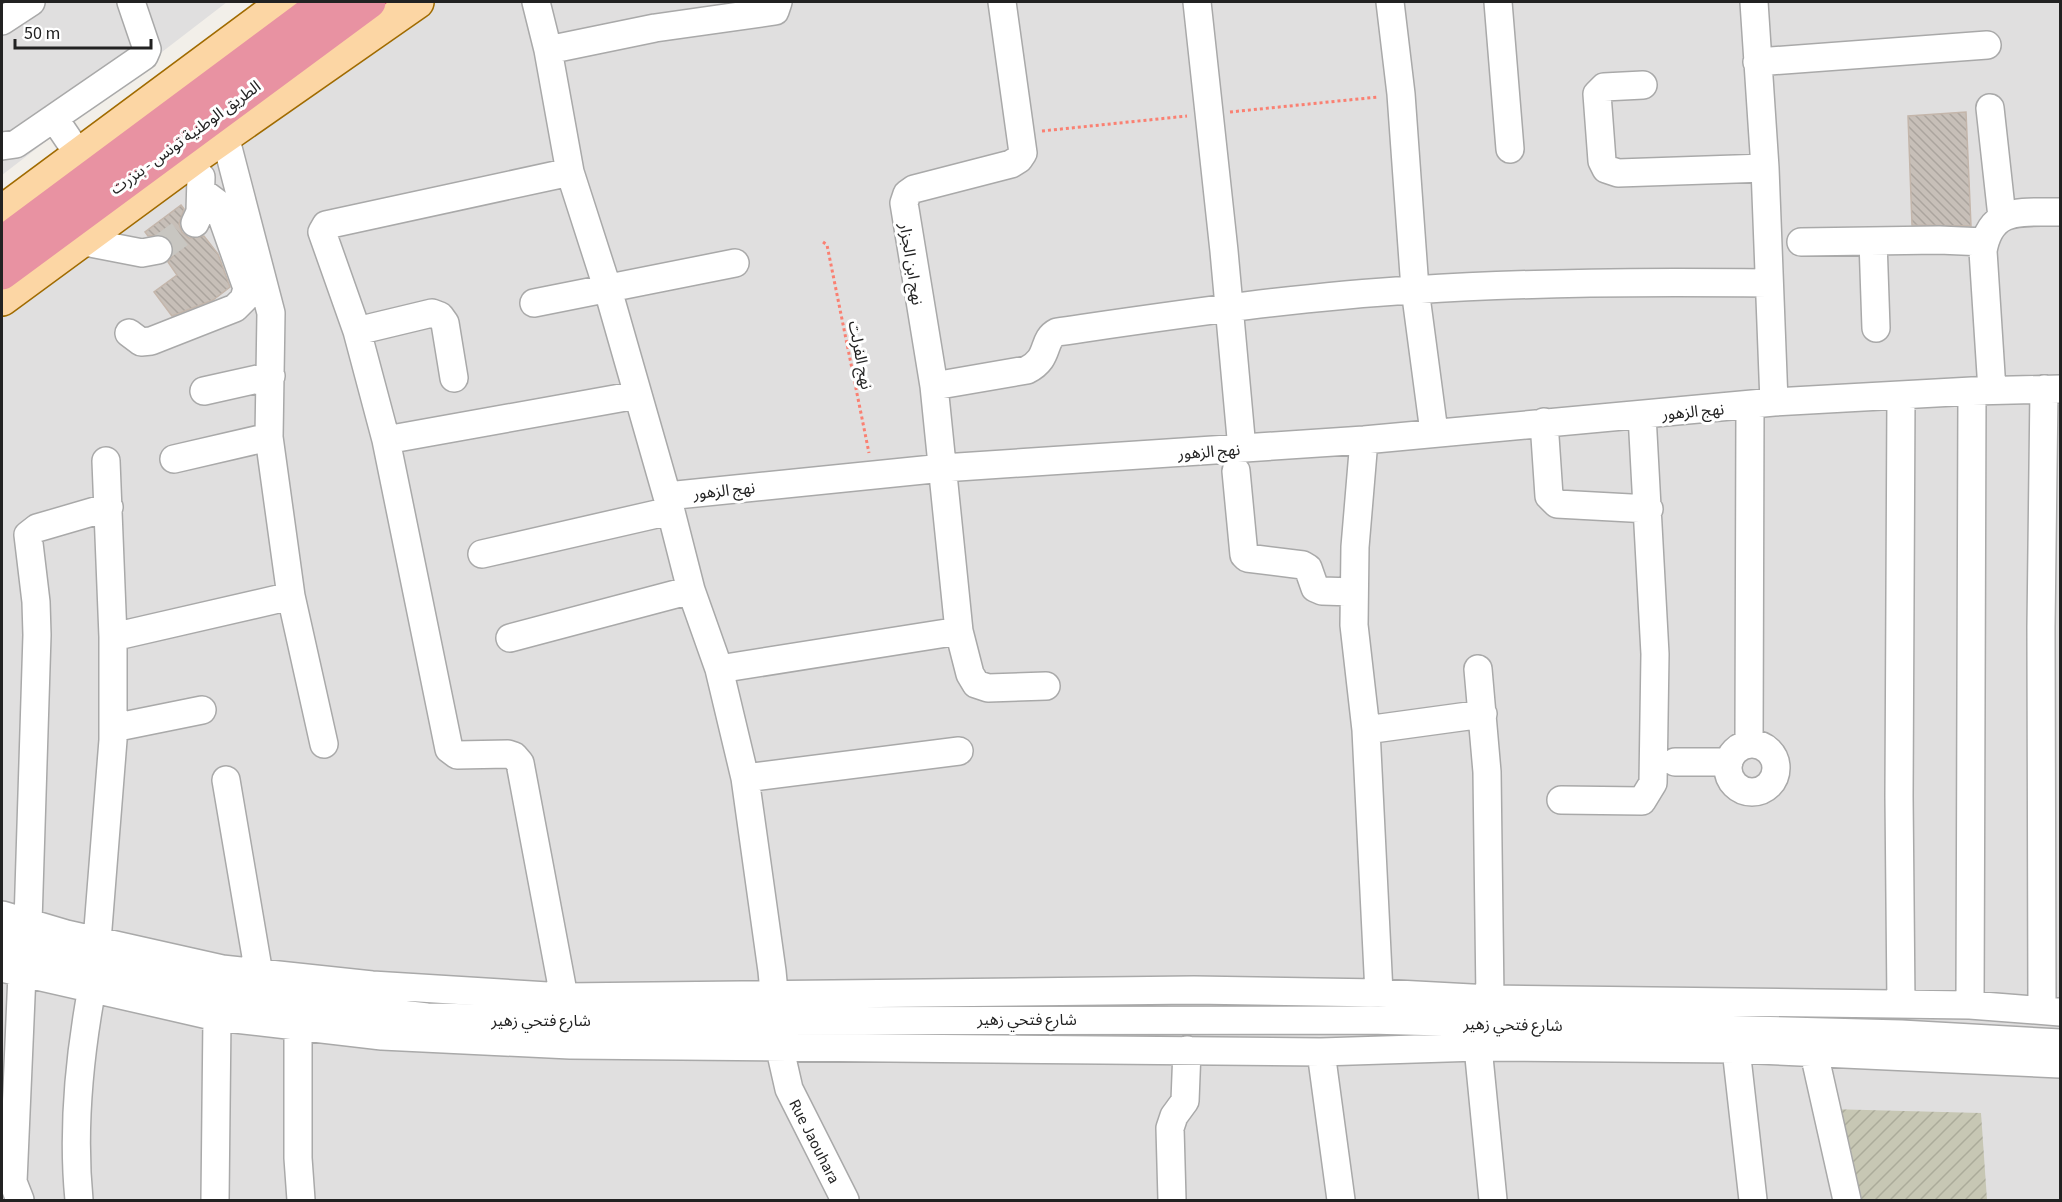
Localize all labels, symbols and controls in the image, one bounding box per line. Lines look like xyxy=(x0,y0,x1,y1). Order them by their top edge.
scale bar xyxy=(15,12,152,50)
text: 50 m xyxy=(24,21,60,46)
street label: الطريق الوطنية تونس - بنزرت xyxy=(106,76,265,200)
street label: نهج ابن الجزار xyxy=(893,221,928,307)
street label: نهج الفرلت xyxy=(842,319,877,392)
street label: نهج الزهور xyxy=(1660,398,1725,427)
street label: نهج الزهور xyxy=(1176,439,1241,466)
street label: نهج الزهور xyxy=(691,477,756,506)
street label: شارع فتحي زهير xyxy=(976,1009,1077,1032)
street label: شارع فتحي زهير xyxy=(490,1010,591,1033)
street label: شارع فتحي زهير xyxy=(1462,1013,1563,1038)
street label: Rue Jaouhara xyxy=(783,1095,845,1187)

